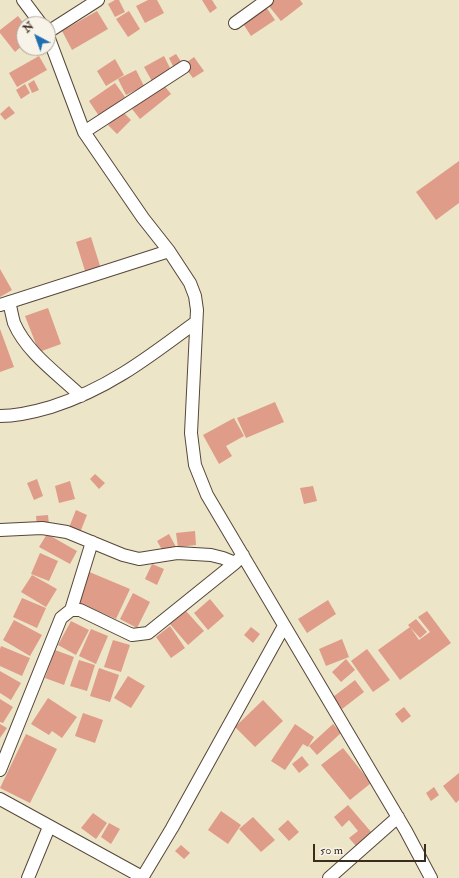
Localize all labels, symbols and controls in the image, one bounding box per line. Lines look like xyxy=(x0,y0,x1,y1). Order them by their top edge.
north arrow xyxy=(16,16,56,56)
text: N xyxy=(20,19,36,35)
scale bar xyxy=(315,836,428,862)
text: 50 m xyxy=(320,843,343,858)

